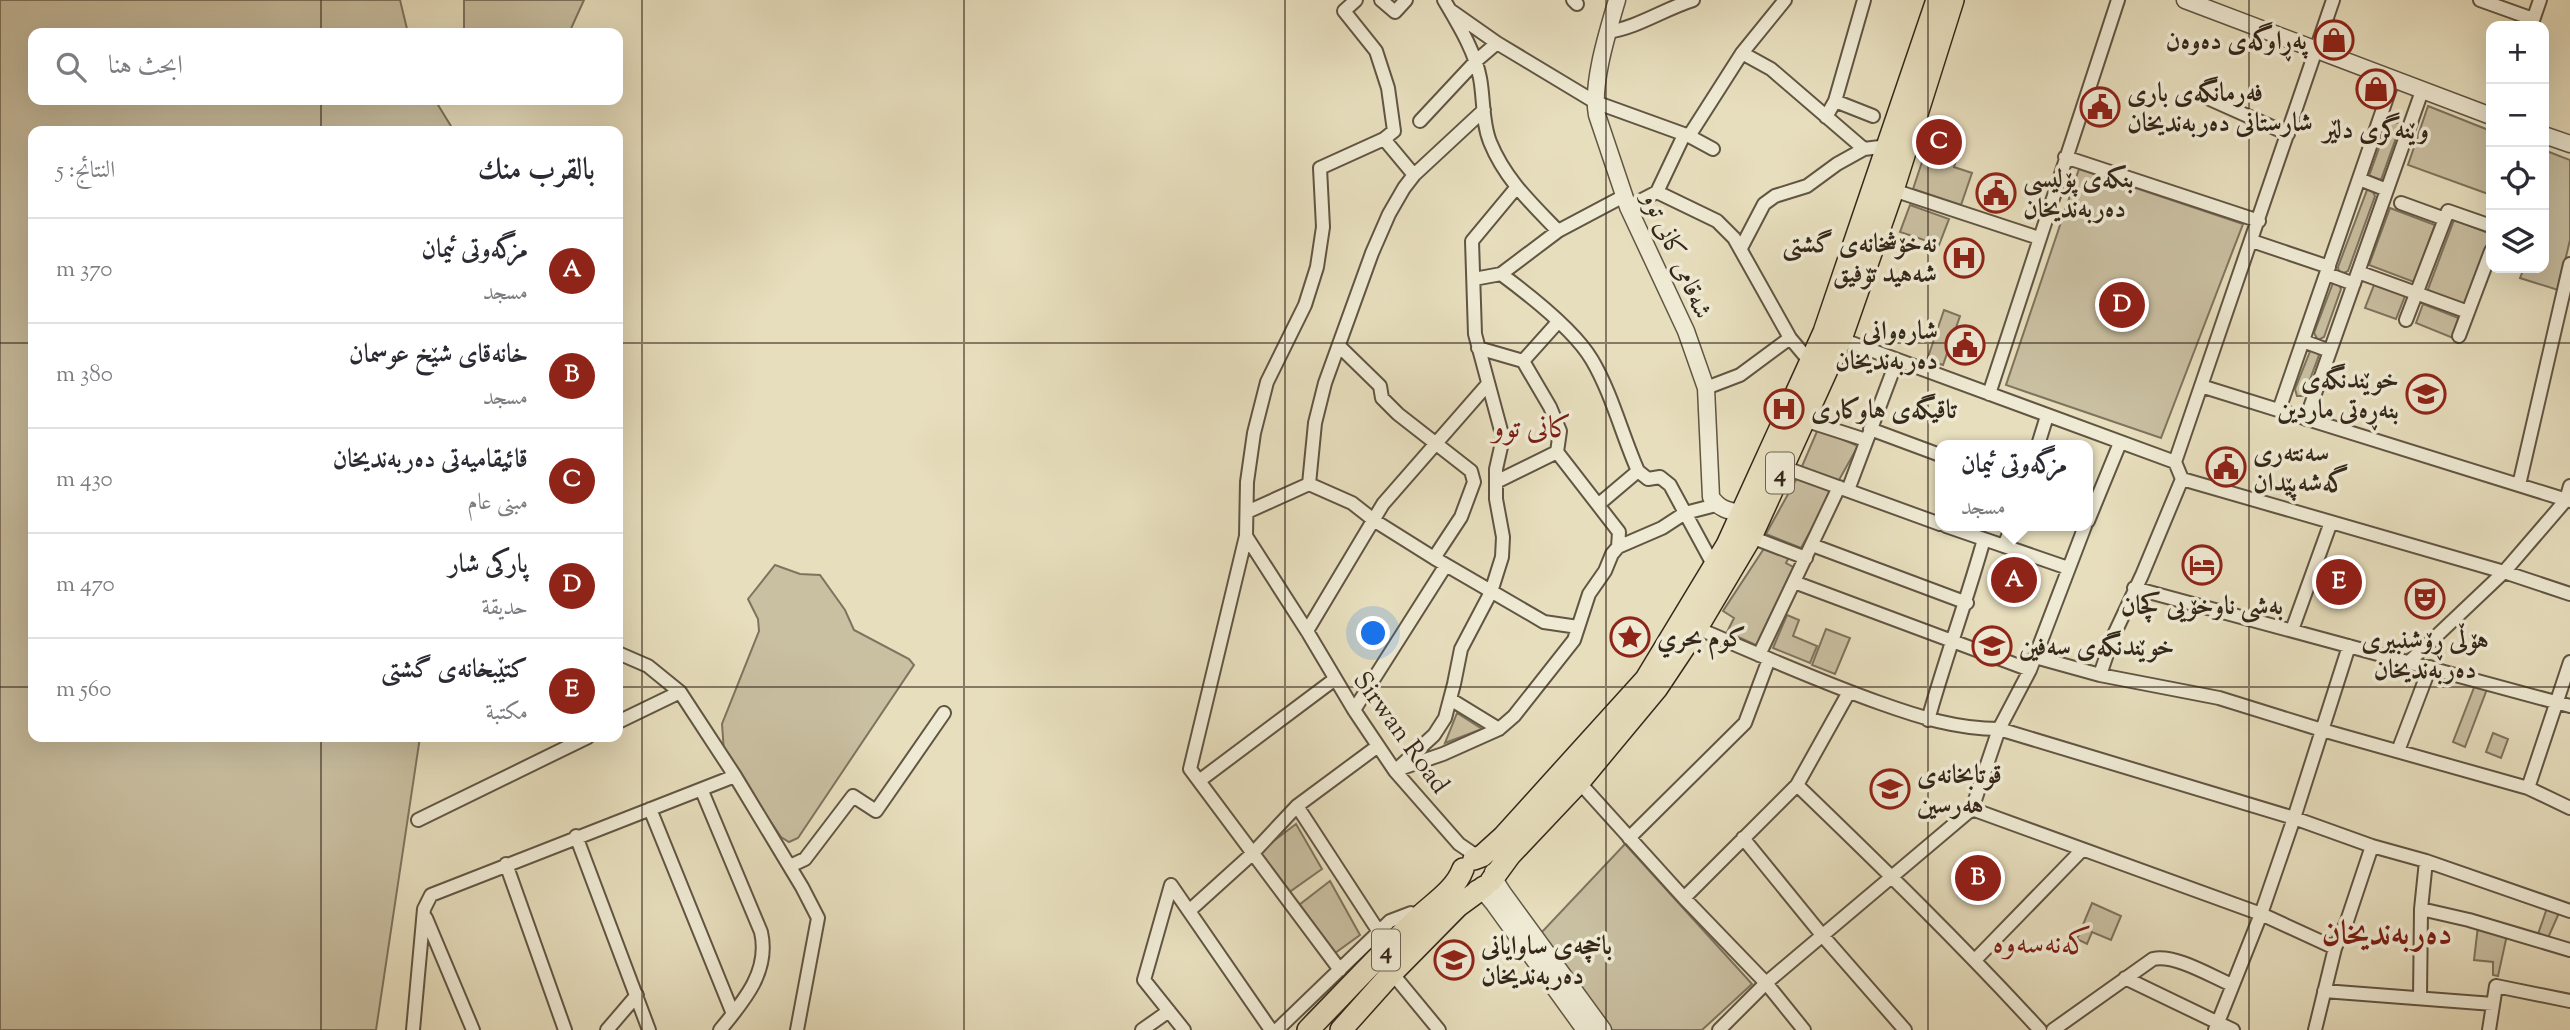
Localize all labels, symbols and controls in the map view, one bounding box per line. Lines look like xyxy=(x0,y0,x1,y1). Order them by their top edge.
shop icon: پەڕاوگەی دەوەن xyxy=(2313,19,2355,61)
place label: پەڕاوگەی دەوەن xyxy=(2166,21,2309,62)
map controls xyxy=(2486,21,2549,273)
button: + xyxy=(2486,21,2549,84)
search box xyxy=(28,28,623,105)
icon: search xyxy=(52,48,90,86)
text: ابحث هنا xyxy=(108,48,183,85)
shop icon: وێنەگری دلێر xyxy=(2355,68,2397,110)
place label: فەرمانگەی باری شارستانی دەربەندیخان xyxy=(2127,76,2313,143)
button: − xyxy=(2486,84,2549,147)
public building icon: فەرمانگەی باری شارستانی دەربەندیخان xyxy=(2079,86,2121,128)
place label: وێنەگری دلێر xyxy=(2320,112,2429,150)
pin: C xyxy=(1916,116,1962,168)
button: locate xyxy=(2486,147,2549,210)
text: بالقرب منك xyxy=(478,150,595,193)
text: النتائج: 5 xyxy=(56,155,115,188)
place label: بنکەی پۆلیسی دەربەندیخان xyxy=(2023,162,2134,229)
public building icon: بنکەی پۆلیسی دەربەندیخان xyxy=(1975,172,2017,214)
street label: شەقامی کانی توو xyxy=(1630,184,1720,325)
button: layers xyxy=(2486,210,2549,273)
place label: نەخۆشخانەی گشتی شەهید تۆفیق xyxy=(1782,227,1937,294)
text: مزگەوتی ئیمان xyxy=(421,232,528,269)
hospital icon: نەخۆشخانەی گشتی شەهید تۆفیق xyxy=(1943,237,1985,279)
text: 370 m xyxy=(56,254,112,287)
text: A xyxy=(563,254,581,287)
text: مسجد xyxy=(483,277,528,310)
pin: D xyxy=(2099,279,2145,331)
place label: شارەوانی دەربەندیخان xyxy=(1835,314,1938,381)
public building icon: شارەوانی دەربەندیخان xyxy=(1944,324,1986,366)
text: خانەقای شێخ عوسمان xyxy=(349,337,528,374)
text: 380 m xyxy=(56,359,113,392)
text: B xyxy=(565,359,579,392)
place label: خوێندنگەی بنەڕەتی ماردین xyxy=(2277,363,2399,431)
school or university icon: خوێندنگەی بنەڕەتی ماردین xyxy=(2405,373,2447,415)
text: مسجد xyxy=(483,382,528,415)
hospital icon: تاقیگەی هاوکاری xyxy=(1763,388,1805,430)
place label: تاقیگەی هاوکاری xyxy=(1811,393,1958,430)
district label: کانی توو xyxy=(1489,408,1572,451)
place label: سەنتەری گەشەپێدان xyxy=(2253,436,2349,503)
popup xyxy=(1935,440,2093,531)
text: قائیقامیەتی دەربەندیخان xyxy=(332,442,528,479)
public building icon: سەنتەری گەشەپێدان xyxy=(2205,446,2247,488)
text: مزگەوتی ئیمان xyxy=(1961,447,2067,484)
road number: 4 xyxy=(1766,452,1794,494)
text: 430 m xyxy=(56,464,113,497)
text: C xyxy=(563,464,581,497)
text: مبنى عام xyxy=(467,487,528,520)
text: مسجد xyxy=(1961,492,2006,525)
hotel icon: بەشی ناوخۆیی کچان xyxy=(2181,544,2223,586)
text: پاركى شار xyxy=(448,547,528,584)
pin: A xyxy=(1991,554,2037,606)
pin: E xyxy=(2316,556,2362,608)
text: 470 m xyxy=(56,569,115,602)
text: D xyxy=(563,569,581,602)
theatre icon: هۆڵی ڕۆشنبیری دەربەندیخان xyxy=(2404,578,2446,620)
place label: بەشی ناوخۆیی کچان xyxy=(2121,589,2283,626)
text: حديقة xyxy=(481,592,528,625)
your location xyxy=(1356,616,1390,650)
place icon: کوم بحري xyxy=(1609,616,1651,658)
place label: کوم بحري xyxy=(1657,621,1746,660)
place label: هۆڵی ڕۆشنبیری دەربەندیخان xyxy=(2361,623,2489,690)
school or university icon: خوێندنگەی سەفین xyxy=(1971,625,2013,667)
place label: خوێندنگەی سەفین xyxy=(2019,630,2175,667)
text: کتێبخانەی گشتی xyxy=(381,652,528,689)
street label: Sirwan Road xyxy=(1343,665,1457,803)
text: 560 m xyxy=(56,674,111,707)
text: E xyxy=(565,674,579,707)
text: مكتبة xyxy=(486,697,528,730)
place label: قوتابخانەی هەرسین xyxy=(1917,758,2002,825)
school or university icon: قوتابخانەی هەرسین xyxy=(1869,768,1911,810)
pin: B xyxy=(1955,852,2001,904)
district label: دەربەندیخان xyxy=(2322,912,2452,960)
district label: کەنەسەوە xyxy=(1993,924,2091,967)
place label: باخچەی ساوایانی دەربەندیخان xyxy=(1480,929,1612,996)
road number: 4 xyxy=(1372,930,1400,970)
school or university icon: باخچەی ساوایانی دەربەندیخان xyxy=(1433,939,1475,981)

